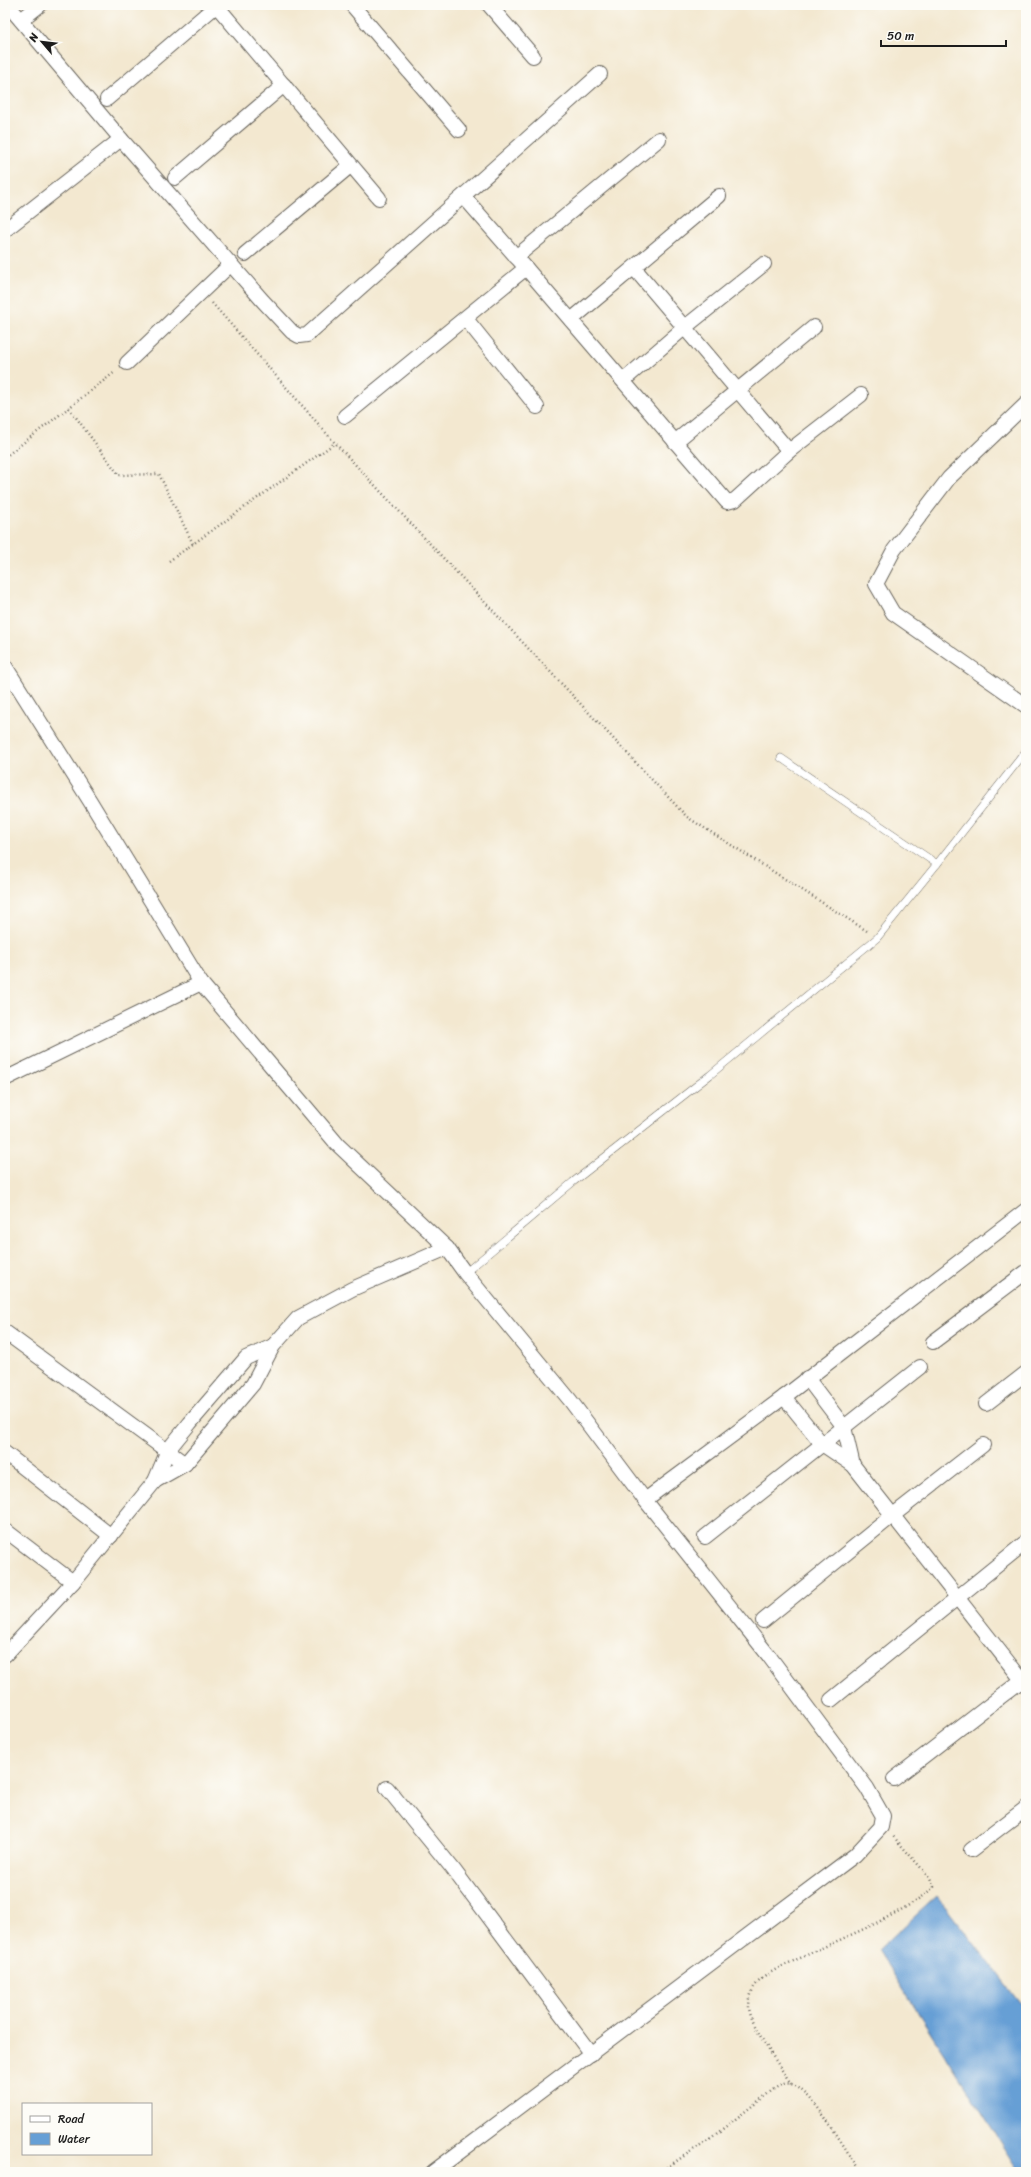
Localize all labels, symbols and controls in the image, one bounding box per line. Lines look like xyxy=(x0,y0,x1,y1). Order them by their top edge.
north arrow xyxy=(22,22,62,62)
scale bar xyxy=(881,22,1006,48)
text: 50 m xyxy=(887,25,914,47)
text: N xyxy=(23,29,44,46)
legend xyxy=(22,2103,152,2155)
text: Road xyxy=(58,2108,85,2130)
text: Water xyxy=(58,2128,91,2150)

